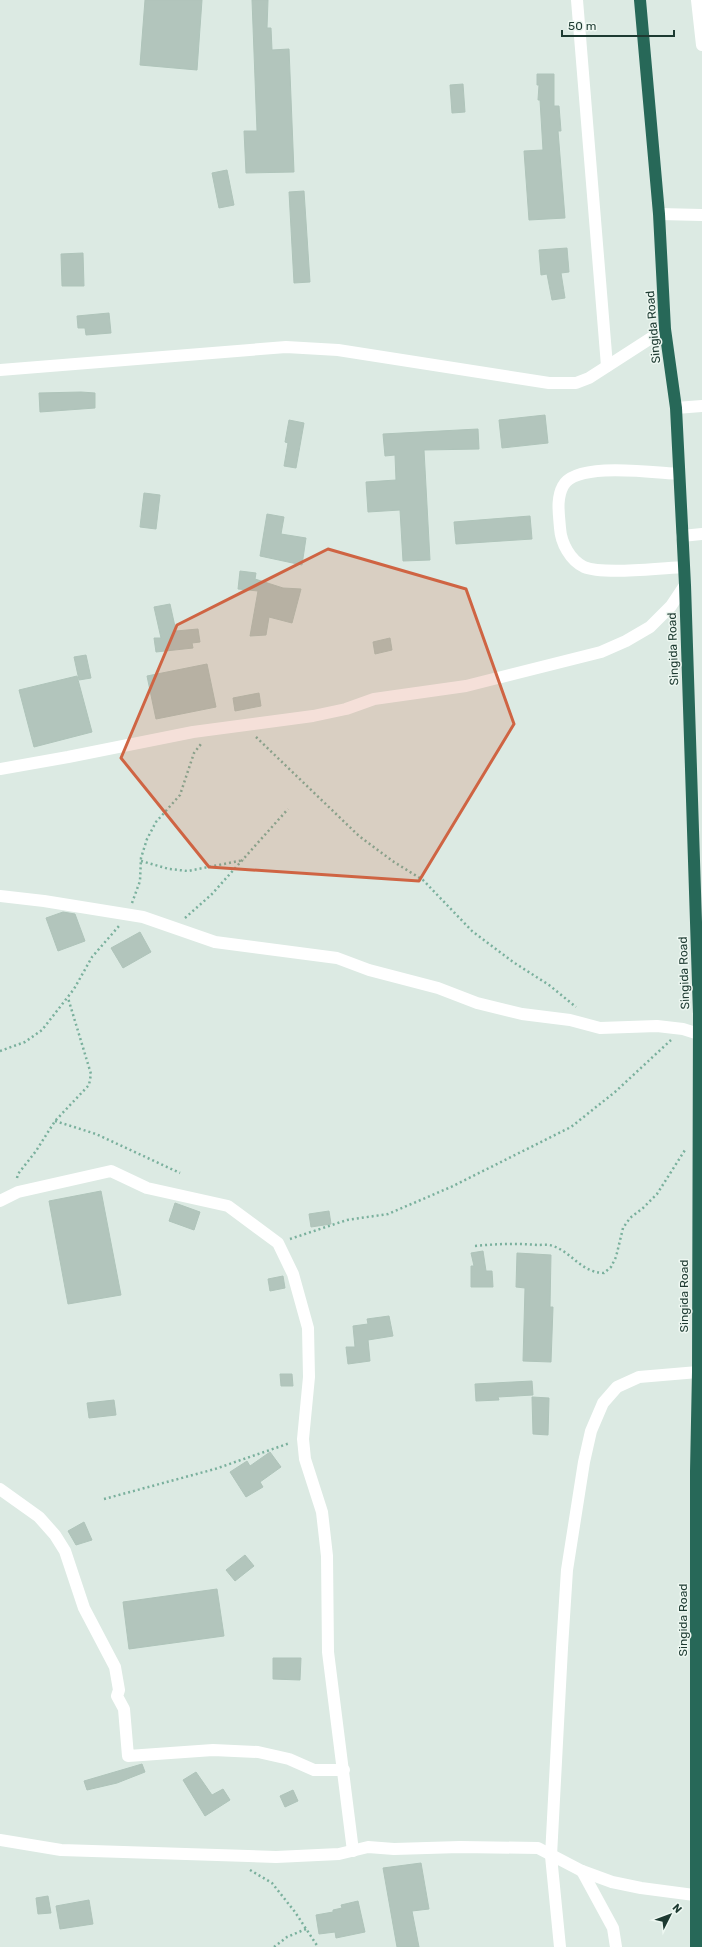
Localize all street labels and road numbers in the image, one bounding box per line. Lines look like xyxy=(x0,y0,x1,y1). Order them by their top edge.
street label: Singida Road xyxy=(643,290,663,364)
street label: Singida Road xyxy=(665,612,681,686)
street label: Singida Road xyxy=(676,936,692,1010)
street label: Singida Road xyxy=(677,1260,691,1332)
street label: Singida Road xyxy=(676,1584,690,1656)

